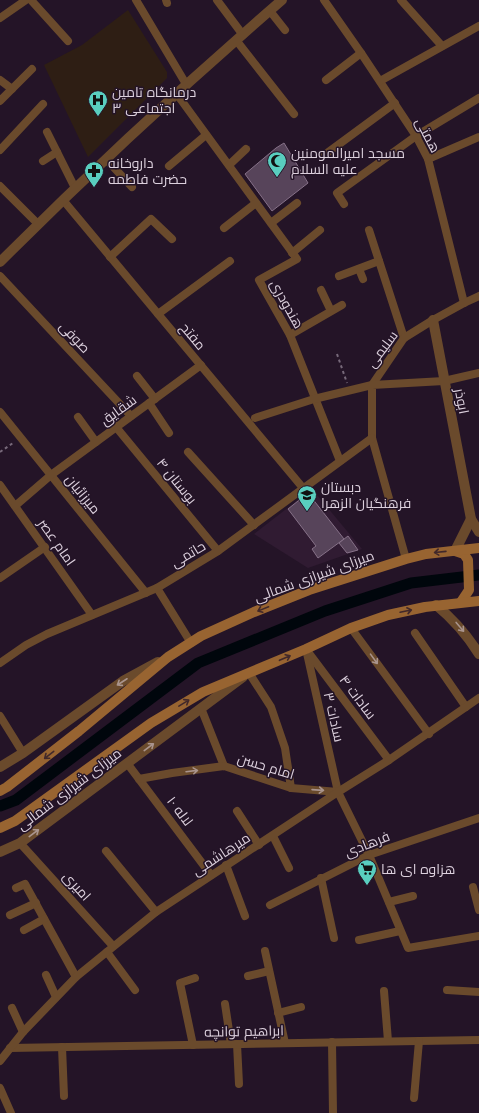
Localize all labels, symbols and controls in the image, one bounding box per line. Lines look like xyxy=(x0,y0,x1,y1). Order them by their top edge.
place label: درمانگاه تامین اجتماعی ۳ xyxy=(112,84,196,116)
hospital icon: درمانگاه تامین اجتماعی ۳ xyxy=(87,89,109,117)
street label: همتی xyxy=(412,115,444,155)
place label: مسجد امیرالمومنین علیه السلام xyxy=(291,145,405,179)
mosque icon: مسجد امیرالمومنین علیه السلام xyxy=(266,150,288,178)
place label: داروخانه حضرت فاطمه xyxy=(108,155,187,187)
pharmacy icon: داروخانه حضرت فاطمه xyxy=(83,160,105,188)
street label: هندودری xyxy=(267,277,307,331)
street label: صوفی xyxy=(56,318,94,356)
street label: مفتح xyxy=(176,319,209,354)
street label: سلیمی xyxy=(363,327,401,371)
street label: ابوذر xyxy=(451,386,472,415)
street label: شقایق xyxy=(97,392,140,429)
street label: بوستان ۴ xyxy=(154,455,200,507)
street label: میرزائیان xyxy=(62,471,104,517)
place label: دبستان فرهنگیان الزهرا xyxy=(321,479,411,511)
school or university icon: دبستان فرهنگیان الزهرا xyxy=(296,484,318,512)
street label: امام عصر xyxy=(33,515,79,570)
street label: حاتمی xyxy=(168,537,208,571)
street label: میرزای شیرازی شمالی xyxy=(252,547,376,605)
one-way arrow xyxy=(434,549,447,556)
one-way arrow xyxy=(258,605,270,613)
one-way arrow xyxy=(399,606,412,614)
one-way arrow xyxy=(455,622,464,633)
one-way arrow xyxy=(278,653,290,661)
one-way arrow xyxy=(370,653,379,664)
street label: سادات ۴ xyxy=(336,672,380,722)
one-way arrow xyxy=(117,678,128,686)
street label: سادات ۳ xyxy=(321,691,347,743)
one-way arrow xyxy=(178,699,189,707)
one-way arrow xyxy=(144,743,155,751)
street label: میرزای شیرازی شمالی xyxy=(14,745,124,833)
street label: امام حسن xyxy=(235,750,296,784)
one-way arrow xyxy=(43,751,54,759)
one-way arrow xyxy=(185,767,198,775)
one-way arrow xyxy=(311,787,324,794)
street label: لاله ۱۰ xyxy=(164,793,196,829)
street label: فرهادی xyxy=(342,828,392,860)
one-way arrow xyxy=(28,829,39,838)
street label: میرهاشمی xyxy=(189,829,253,879)
supermarket icon: هزاوه ای ها xyxy=(356,858,378,886)
place label: هزاوه ای ها xyxy=(381,861,455,877)
street label: امیری xyxy=(60,868,94,904)
street label: ابراهیم توانچه xyxy=(204,1022,284,1042)

